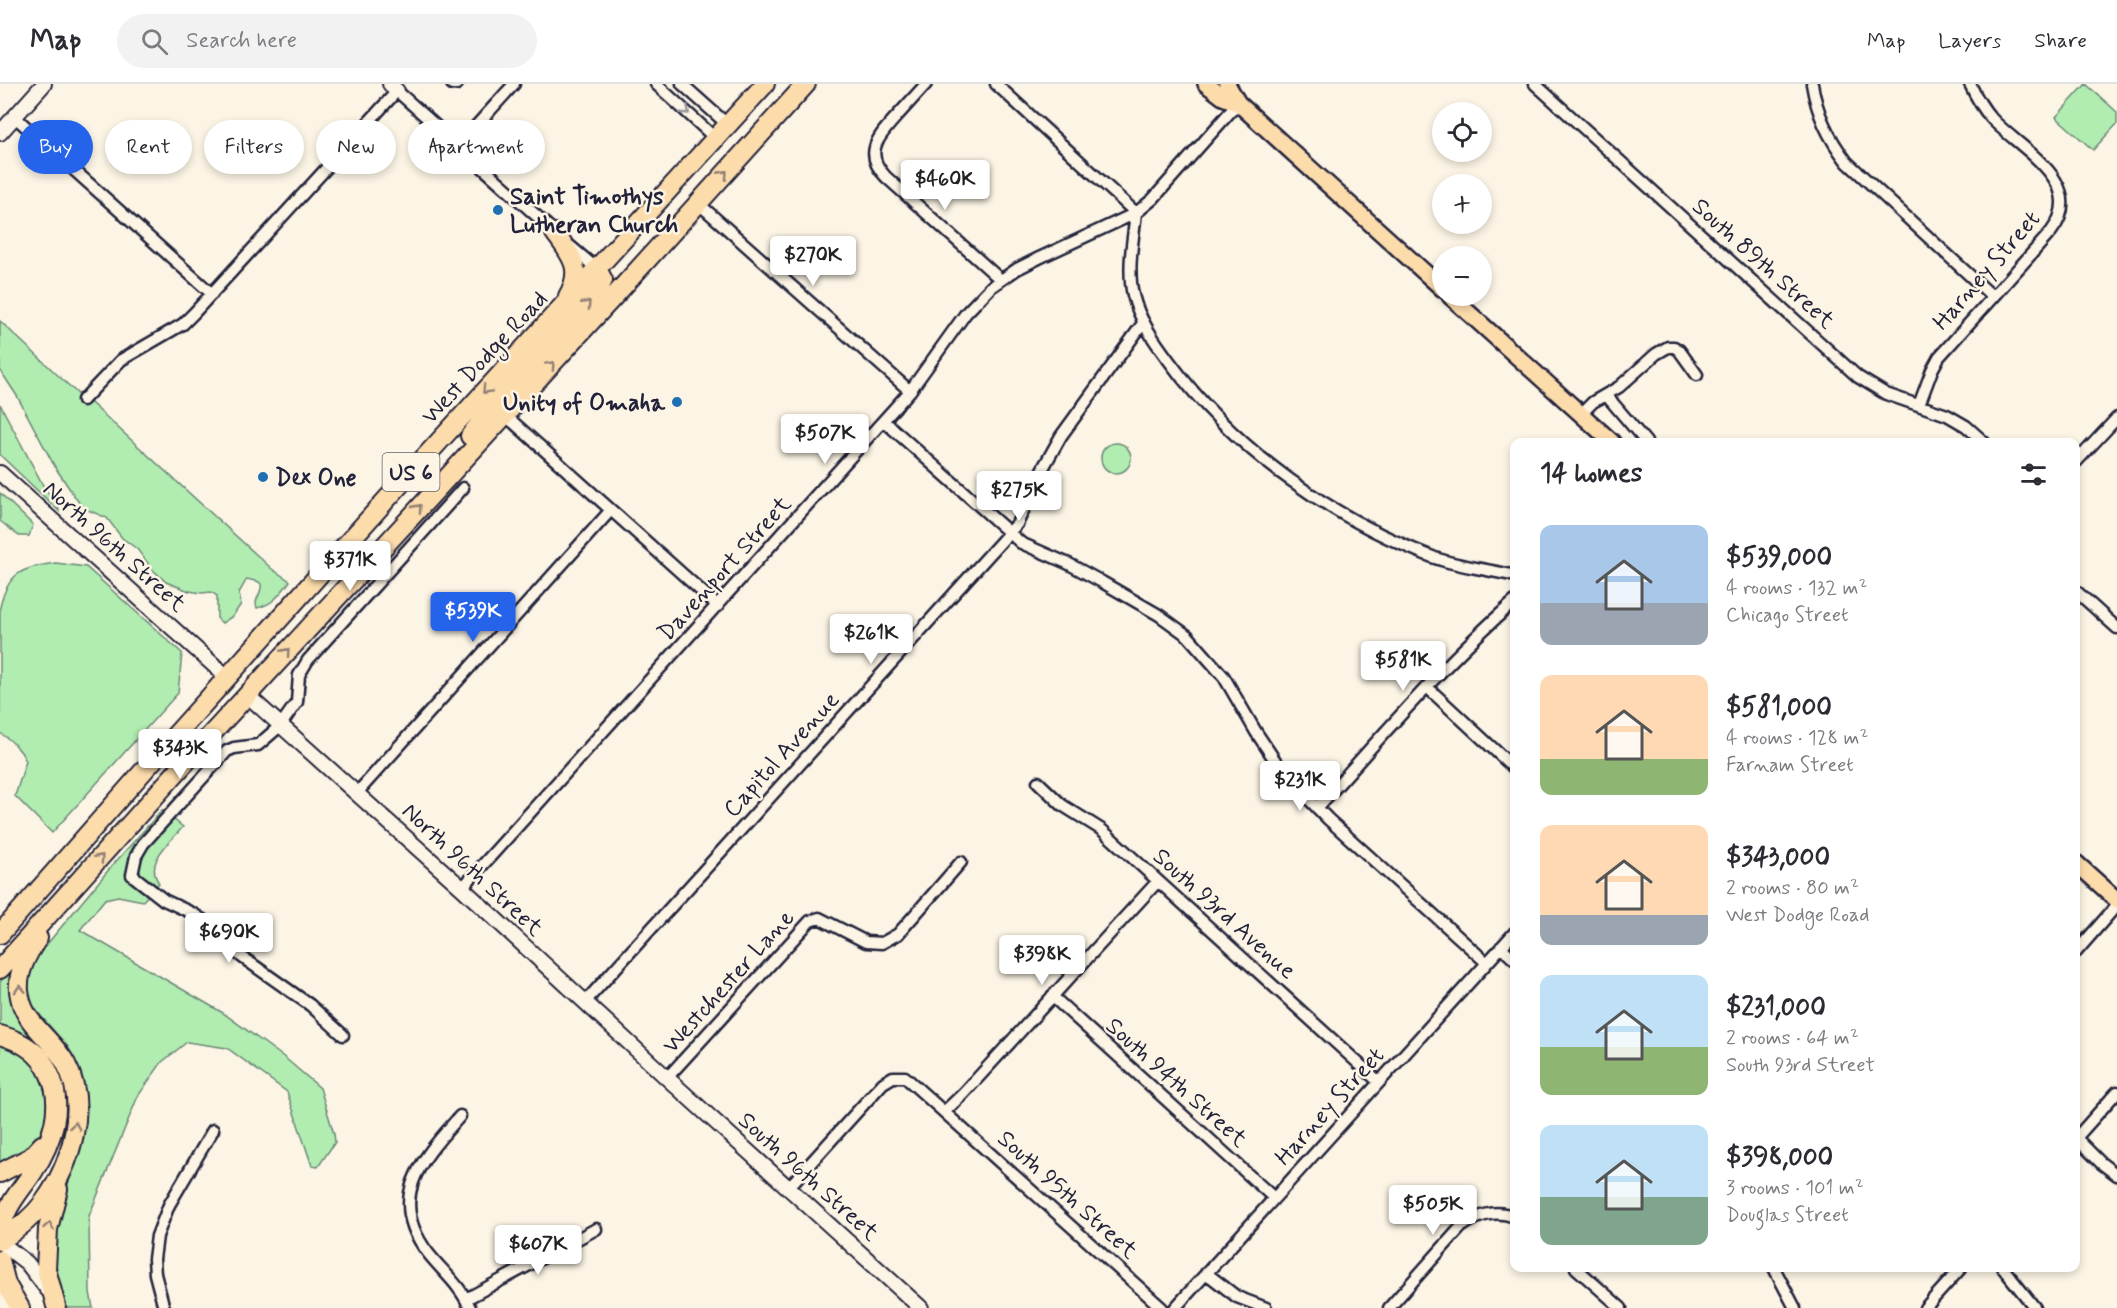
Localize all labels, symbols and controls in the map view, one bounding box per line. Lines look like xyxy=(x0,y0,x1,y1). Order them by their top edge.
search box xyxy=(117,14,537,68)
text: Map xyxy=(30,23,81,60)
icon: search xyxy=(138,25,171,58)
text: Search here xyxy=(186,27,297,55)
text: Map xyxy=(1867,27,1905,55)
text: Layers xyxy=(1938,27,2001,55)
text: Share xyxy=(2034,27,2087,55)
map controls xyxy=(1432,102,1492,306)
button: locate xyxy=(1432,102,1492,162)
one-way arrow xyxy=(679,104,690,115)
chip: Buy xyxy=(18,120,93,174)
chip: Rent xyxy=(105,120,192,174)
chip: Filters xyxy=(204,120,304,174)
chip: New xyxy=(316,120,396,174)
chip: Apartment xyxy=(408,120,545,174)
pin: $460K xyxy=(903,160,987,211)
text: $460K xyxy=(915,166,975,193)
one-way arrow xyxy=(717,170,728,181)
button: + xyxy=(1432,174,1492,234)
place label: Saint Timothys Lutheran Church xyxy=(510,182,678,241)
street label: South 89th Street xyxy=(1685,192,1841,336)
marker: Saint Timothys Lutheran Church xyxy=(491,203,505,217)
street label: Harney Street xyxy=(1926,204,2048,337)
pin: $270K xyxy=(771,236,855,287)
text: $270K xyxy=(784,242,842,269)
button: − xyxy=(1432,246,1492,306)
street label: West Dodge Road xyxy=(415,285,557,433)
one-way arrow xyxy=(580,300,591,311)
one-way arrow xyxy=(543,361,554,372)
one-way arrow xyxy=(482,383,493,393)
place label: Unity of Omaha xyxy=(503,388,666,419)
marker: Unity of Omaha xyxy=(670,395,684,409)
pin: $507K xyxy=(783,414,867,465)
text: $507K xyxy=(795,420,855,447)
road number: US 6 xyxy=(382,453,440,491)
text: 14 homes xyxy=(1540,457,1642,491)
icon: filters xyxy=(2017,458,2050,491)
place label: Dex One xyxy=(275,463,357,494)
marker: Dex One xyxy=(256,470,270,484)
pin: $275K xyxy=(977,471,1061,522)
street label: North 96th Street xyxy=(36,474,192,620)
text: $275K xyxy=(991,477,1047,504)
street label: Davenport Street xyxy=(652,490,799,648)
one-way arrow xyxy=(411,504,422,514)
pin: $371K xyxy=(308,541,392,592)
text: $539,000 xyxy=(1726,541,1832,575)
text: $371K xyxy=(324,547,376,574)
icon: home xyxy=(1588,549,1660,621)
text: 4 rooms · 132 m² xyxy=(1726,575,1867,602)
pin: $539K xyxy=(431,592,515,643)
text: $539K xyxy=(445,598,501,625)
text: Chicago Street xyxy=(1726,602,1848,629)
pin: $261K xyxy=(829,614,913,665)
text: $261K xyxy=(844,620,898,647)
pin: $581K xyxy=(1361,641,1445,692)
text: $581K xyxy=(1375,647,1431,674)
one-way arrow xyxy=(279,648,290,658)
street label: Capitol Avenue xyxy=(717,685,847,825)
text: $581,000 xyxy=(1726,691,1832,725)
icon: home xyxy=(1588,699,1660,771)
text: 4 rooms · 128 m² xyxy=(1726,725,1868,752)
pin: $343K xyxy=(138,729,222,780)
text: $343K xyxy=(152,735,208,762)
text: Farnam Street xyxy=(1726,752,1854,779)
pin: $231K xyxy=(1258,761,1342,812)
text: $231K xyxy=(1274,767,1326,794)
street label: North 96th Street xyxy=(395,796,549,944)
text: $343,000 xyxy=(1726,841,1830,875)
street label: South 93rd Avenue xyxy=(1146,842,1302,987)
icon: home xyxy=(1588,849,1660,921)
one-way arrow xyxy=(93,854,104,864)
text: 2 rooms · 80 m² xyxy=(1726,875,1859,902)
text: West Dodge Road xyxy=(1726,902,1869,929)
street label: Westchester Lane xyxy=(656,903,802,1061)
pin: $690K xyxy=(187,913,271,964)
text: $690K xyxy=(199,919,259,946)
pin: $398K xyxy=(1000,935,1084,986)
text: $398K xyxy=(1013,941,1071,968)
one-way arrow xyxy=(13,984,26,993)
text: $231,000 xyxy=(1726,991,1826,1025)
icon: home xyxy=(1588,999,1660,1071)
street label: South 94th Street xyxy=(1099,1011,1253,1155)
text: 2 rooms · 64 m² xyxy=(1726,1025,1859,1052)
street label: Harney Street xyxy=(1269,1041,1392,1173)
text: South 93rd Street xyxy=(1726,1052,1875,1079)
street label: South 96th Street xyxy=(731,1106,885,1249)
one-way arrow xyxy=(68,1121,81,1131)
street label: South 95th Street xyxy=(990,1124,1144,1266)
text: $398,000 xyxy=(1726,1141,1833,1175)
icon: home xyxy=(1588,1149,1660,1221)
text: 3 rooms · 101 m² xyxy=(1726,1175,1864,1202)
pin: $505K xyxy=(1391,1185,1475,1236)
text: $505K xyxy=(1403,1191,1463,1218)
text: Douglas Street xyxy=(1726,1202,1849,1229)
one-way arrow xyxy=(42,1222,55,1232)
pin: $607K xyxy=(496,1225,580,1276)
text: $607K xyxy=(509,1231,567,1258)

